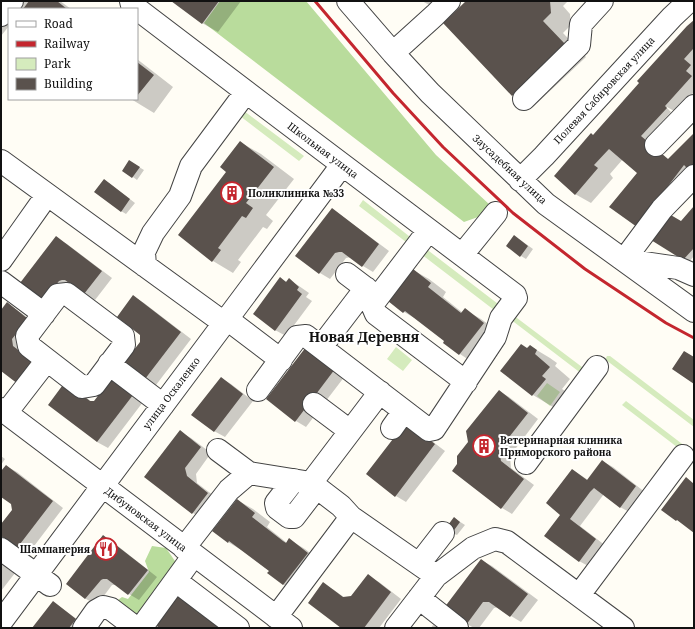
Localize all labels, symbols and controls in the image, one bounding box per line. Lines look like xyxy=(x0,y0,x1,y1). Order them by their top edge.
legend xyxy=(8,8,138,100)
text: Road xyxy=(44,15,74,32)
street label: Полевая Сабировская улица xyxy=(550,33,658,147)
text: Railway xyxy=(44,35,90,52)
text: Park xyxy=(44,55,72,72)
text: Building xyxy=(44,75,93,92)
street label: Школьная улица xyxy=(285,119,362,181)
street label: Заусадебная улица xyxy=(470,131,550,207)
building icon: Поликлиника №33 xyxy=(219,180,245,206)
place label: Поликлиника №33 xyxy=(248,186,345,200)
district label: Новая Деревня xyxy=(309,327,420,346)
street label: улица Оскаленко xyxy=(139,354,203,432)
building icon: Ветеринарная клиника Приморского района xyxy=(471,433,497,459)
place label: Ветеринарная клиника Приморского района xyxy=(500,433,622,459)
street label: Дибуновская улица xyxy=(102,483,190,555)
restaurant icon: Шампанерия xyxy=(93,536,119,562)
place label: Шампанерия xyxy=(20,542,90,556)

